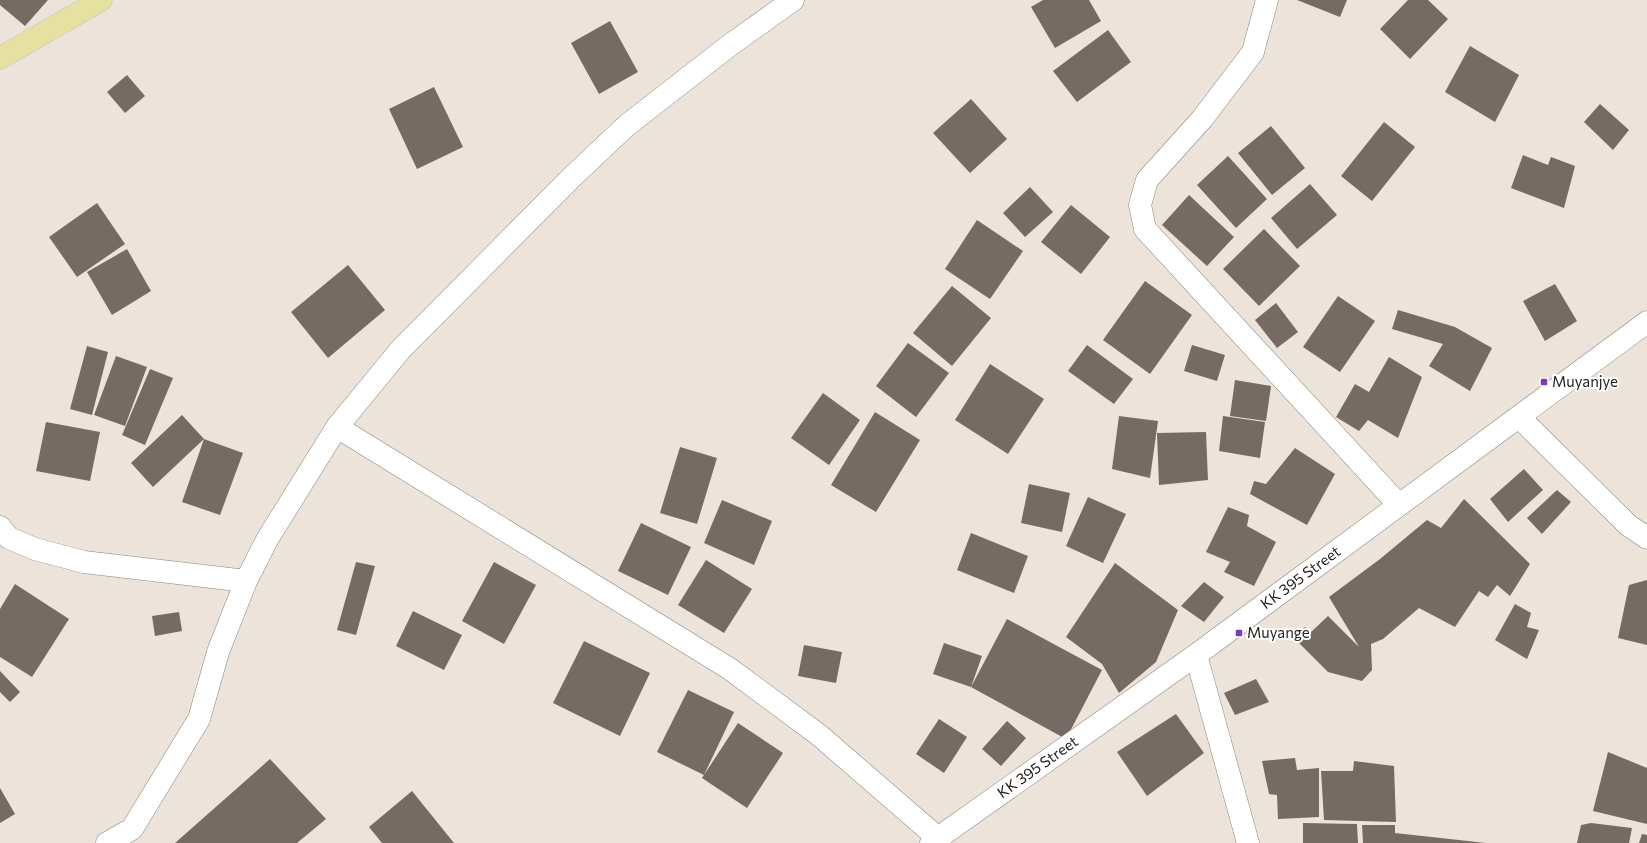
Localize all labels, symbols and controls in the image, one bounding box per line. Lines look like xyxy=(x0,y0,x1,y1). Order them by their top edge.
place label: Muyanjye xyxy=(1552,372,1618,390)
marker: Muyanjye xyxy=(1539,377,1549,387)
street label: KK 395 Street xyxy=(1257,542,1343,612)
place label: Muyange xyxy=(1247,623,1310,641)
marker: Muyange xyxy=(1234,628,1244,638)
street label: KK 395 Street xyxy=(993,732,1081,801)

